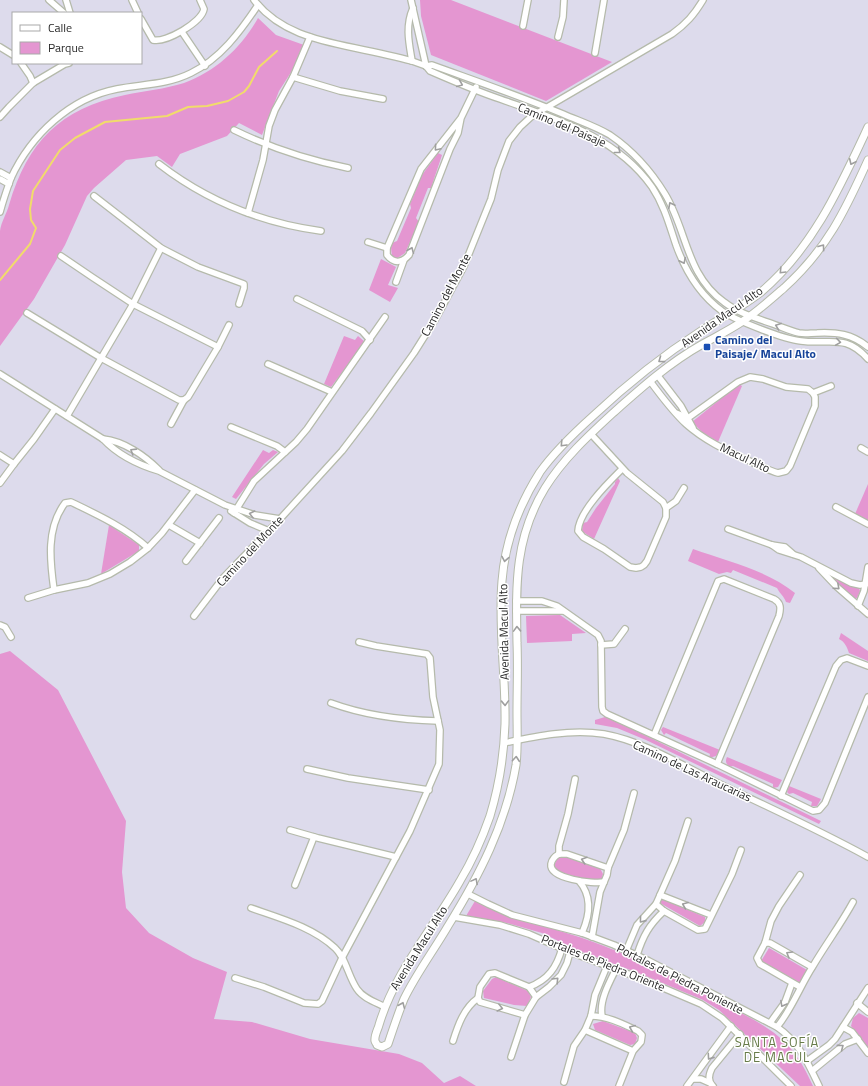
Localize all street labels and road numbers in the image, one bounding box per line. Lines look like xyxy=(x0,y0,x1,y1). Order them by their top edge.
street label: Camino del Paisaje xyxy=(515,97,609,152)
street label: Camino del Monte xyxy=(416,250,475,340)
street label: Avenida Macul Alto xyxy=(677,281,767,352)
street label: Macul Alto xyxy=(717,438,774,477)
street label: Camino del Monte xyxy=(211,511,288,591)
street label: Avenida Macul Alto xyxy=(493,584,514,680)
street label: Camino de Las Araucarias xyxy=(630,735,755,807)
street label: Avenida Macul Alto xyxy=(385,902,452,994)
street label: Portales de Piedra Oriente xyxy=(538,929,668,996)
street label: Portales de Piedra Poniente xyxy=(614,938,747,1019)

